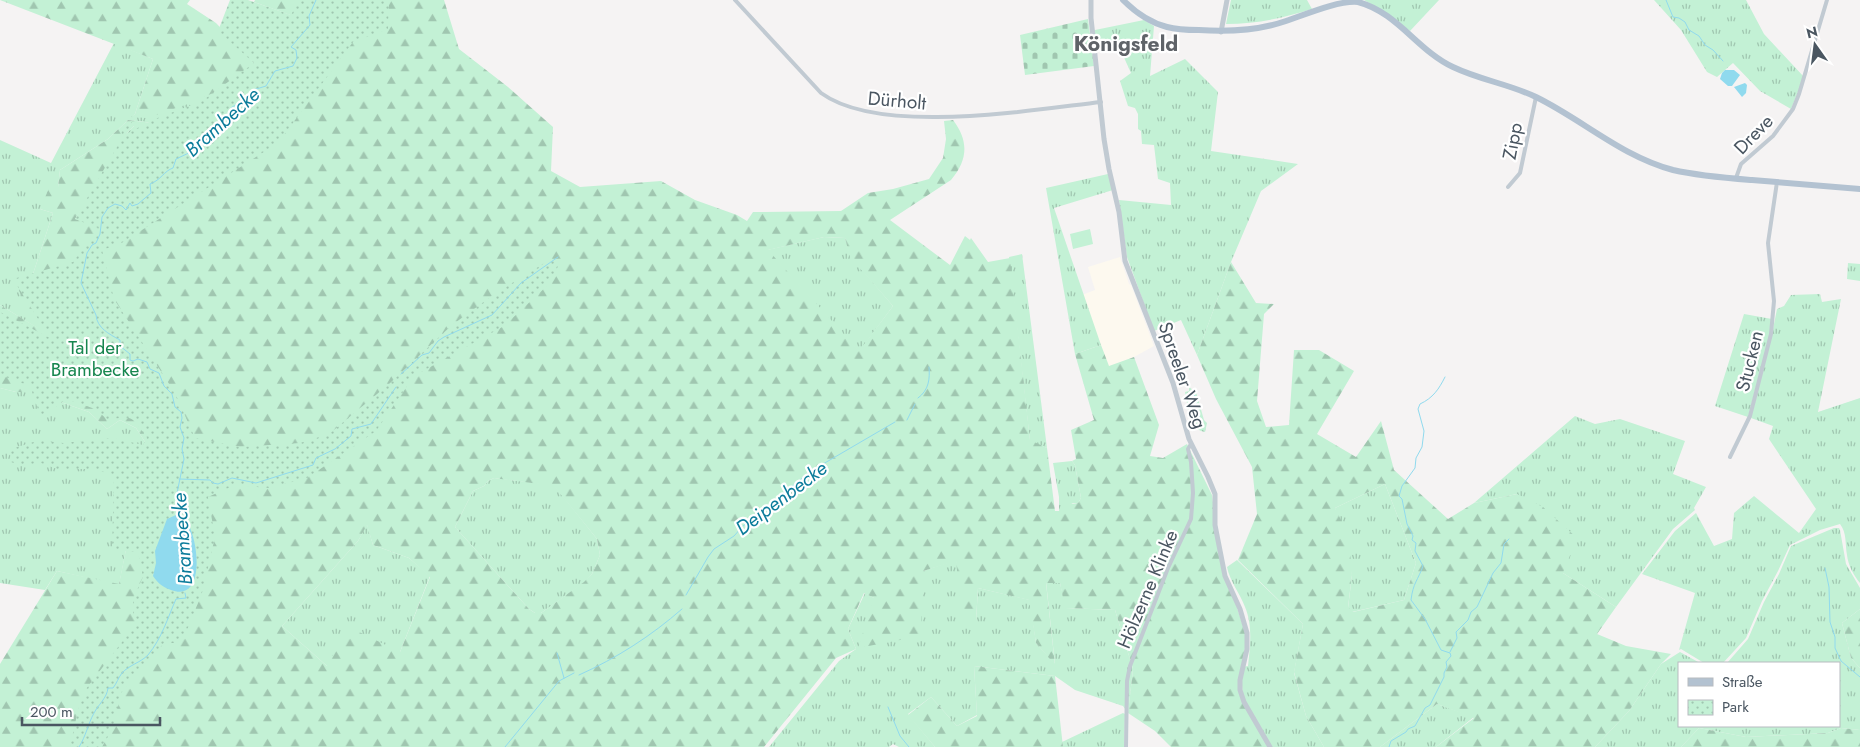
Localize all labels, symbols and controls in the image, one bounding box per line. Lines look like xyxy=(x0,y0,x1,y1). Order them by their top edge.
north arrow xyxy=(1790,20,1840,70)
text: N xyxy=(1804,21,1820,43)
district label: Königsfeld xyxy=(1074,29,1178,59)
water label: Brambecke xyxy=(178,81,266,164)
street label: Dürholt xyxy=(867,84,928,117)
street label: Dreve xyxy=(1727,108,1779,160)
street label: Zipp xyxy=(1496,120,1529,162)
street label: Spreeler Weg xyxy=(1152,318,1213,432)
street label: Stucken xyxy=(1729,328,1770,394)
park label: Tal der Brambecke xyxy=(51,334,140,383)
water label: Deipenbecke xyxy=(729,454,833,542)
water label: Brambecke xyxy=(165,492,200,586)
street label: Hölzerne Klinke xyxy=(1110,526,1185,653)
legend xyxy=(1678,662,1840,727)
text: Straße xyxy=(1722,671,1763,693)
scale bar xyxy=(22,694,160,726)
text: Park xyxy=(1722,696,1749,718)
text: 200 m xyxy=(30,701,73,723)

